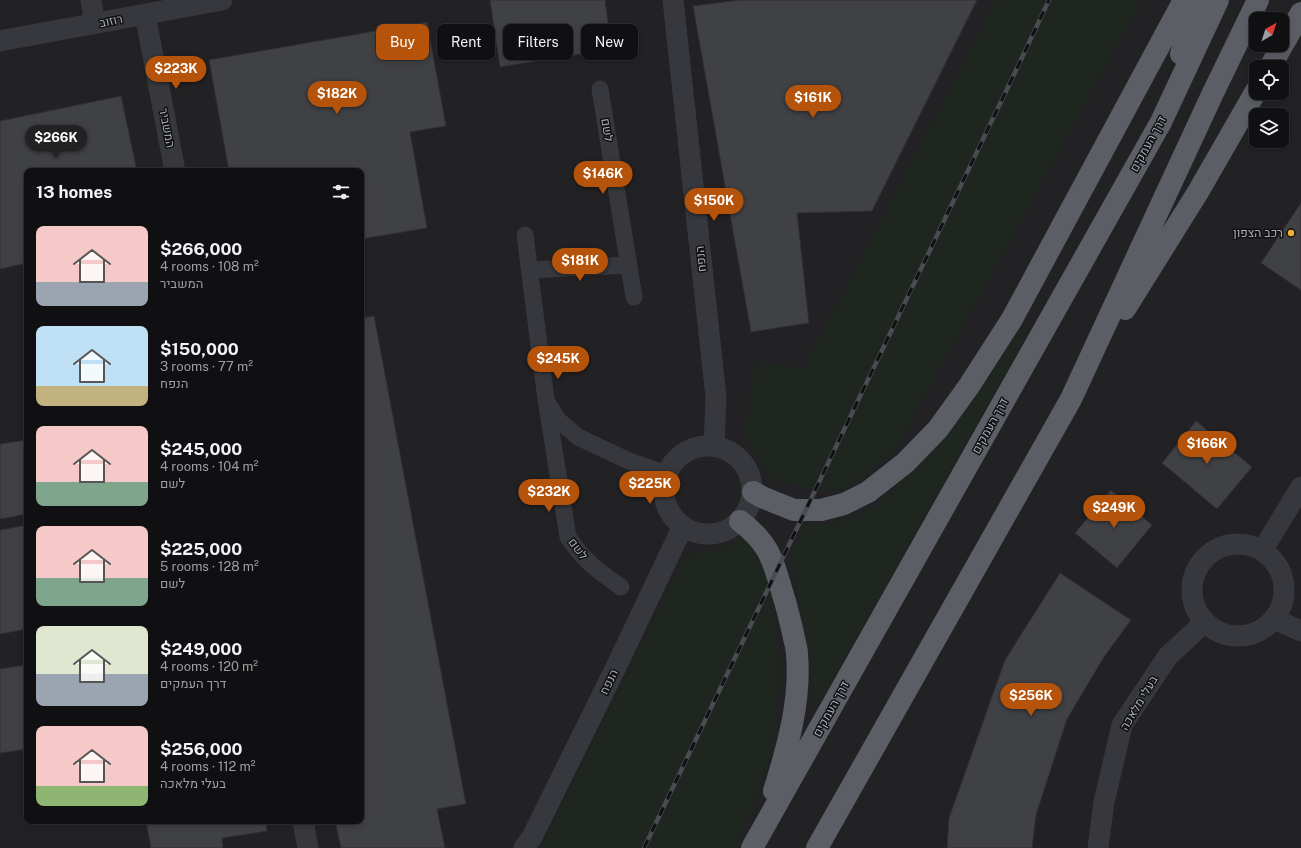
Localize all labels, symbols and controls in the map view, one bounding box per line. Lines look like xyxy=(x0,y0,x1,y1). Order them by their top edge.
street label: רוזוב xyxy=(98,12,124,30)
north arrow xyxy=(1249,12,1289,52)
map controls xyxy=(1249,12,1289,148)
chip: Buy xyxy=(376,24,429,60)
chip: Rent xyxy=(437,24,495,60)
chip: Filters xyxy=(503,24,573,60)
chip: New xyxy=(581,24,638,60)
pin: $223K xyxy=(148,56,204,90)
button: locate xyxy=(1249,60,1289,100)
text: $223K xyxy=(154,61,198,76)
pin: $182K xyxy=(309,81,365,115)
pin: $161K xyxy=(785,85,841,119)
text: $182K xyxy=(317,86,357,101)
text: $161K xyxy=(794,90,832,105)
street label: המשביר xyxy=(156,107,178,149)
button: layers xyxy=(1249,108,1289,148)
street label: דרך העמקים xyxy=(1127,114,1169,174)
street label: לשם xyxy=(598,117,616,143)
pin: $266K xyxy=(28,125,84,159)
text: $266K xyxy=(34,130,78,145)
pin: $146K xyxy=(575,161,631,195)
text: $146K xyxy=(583,166,623,181)
icon: filters xyxy=(330,181,352,203)
text: 13 homes xyxy=(36,182,112,202)
pin: $150K xyxy=(686,188,742,222)
text: $150K xyxy=(694,193,734,208)
place label: רכב הצפון xyxy=(1233,226,1283,240)
marker: רכב הצפון xyxy=(1286,228,1296,238)
text: $266,000 xyxy=(160,239,242,259)
icon: home xyxy=(68,242,116,290)
street label: הנפח xyxy=(693,245,709,273)
pin: $181K xyxy=(552,248,608,282)
text: $181K xyxy=(561,253,599,268)
text: 4 rooms · 108 m² xyxy=(160,259,259,274)
text: המשביר xyxy=(160,276,203,291)
text: $150,000 xyxy=(160,339,239,359)
icon: home xyxy=(68,342,116,390)
pin: $245K xyxy=(530,346,586,380)
text: $245K xyxy=(536,351,580,366)
text: 3 rooms · 77 m² xyxy=(160,359,253,374)
text: הנפח xyxy=(160,376,188,391)
street label: דרך העמקים xyxy=(969,396,1011,456)
pin: $166K xyxy=(1179,431,1235,465)
text: $166K xyxy=(1187,436,1227,451)
text: $245,000 xyxy=(160,439,242,459)
icon: home xyxy=(68,442,116,490)
text: 4 rooms · 104 m² xyxy=(160,459,259,474)
pin: $225K xyxy=(622,471,678,505)
text: לשם xyxy=(160,476,185,491)
text: $225K xyxy=(628,476,672,491)
pin: $232K xyxy=(521,479,577,513)
text: $232K xyxy=(527,484,571,499)
pin: $249K xyxy=(1086,495,1142,529)
text: $249K xyxy=(1092,500,1136,515)
street label: לשם xyxy=(565,535,591,563)
text: $225,000 xyxy=(160,539,242,559)
icon: home xyxy=(68,542,116,590)
text: 5 rooms · 128 m² xyxy=(160,559,259,574)
text: לשם xyxy=(160,576,185,591)
text: $249,000 xyxy=(160,639,242,659)
icon: home xyxy=(68,642,116,690)
text: 4 rooms · 120 m² xyxy=(160,659,258,674)
street label: הנפח xyxy=(597,667,621,697)
street label: בעלי מלאכה xyxy=(1117,673,1161,733)
text: דרך העמקים xyxy=(160,676,226,691)
street label: דרך העמקים xyxy=(810,679,852,739)
pin: $256K xyxy=(1003,683,1059,717)
text: $256K xyxy=(1009,688,1053,703)
text: $256,000 xyxy=(160,739,243,759)
icon: home xyxy=(68,742,116,790)
text: 4 rooms · 112 m² xyxy=(160,759,255,774)
text: בעלי מלאכה xyxy=(160,776,226,791)

